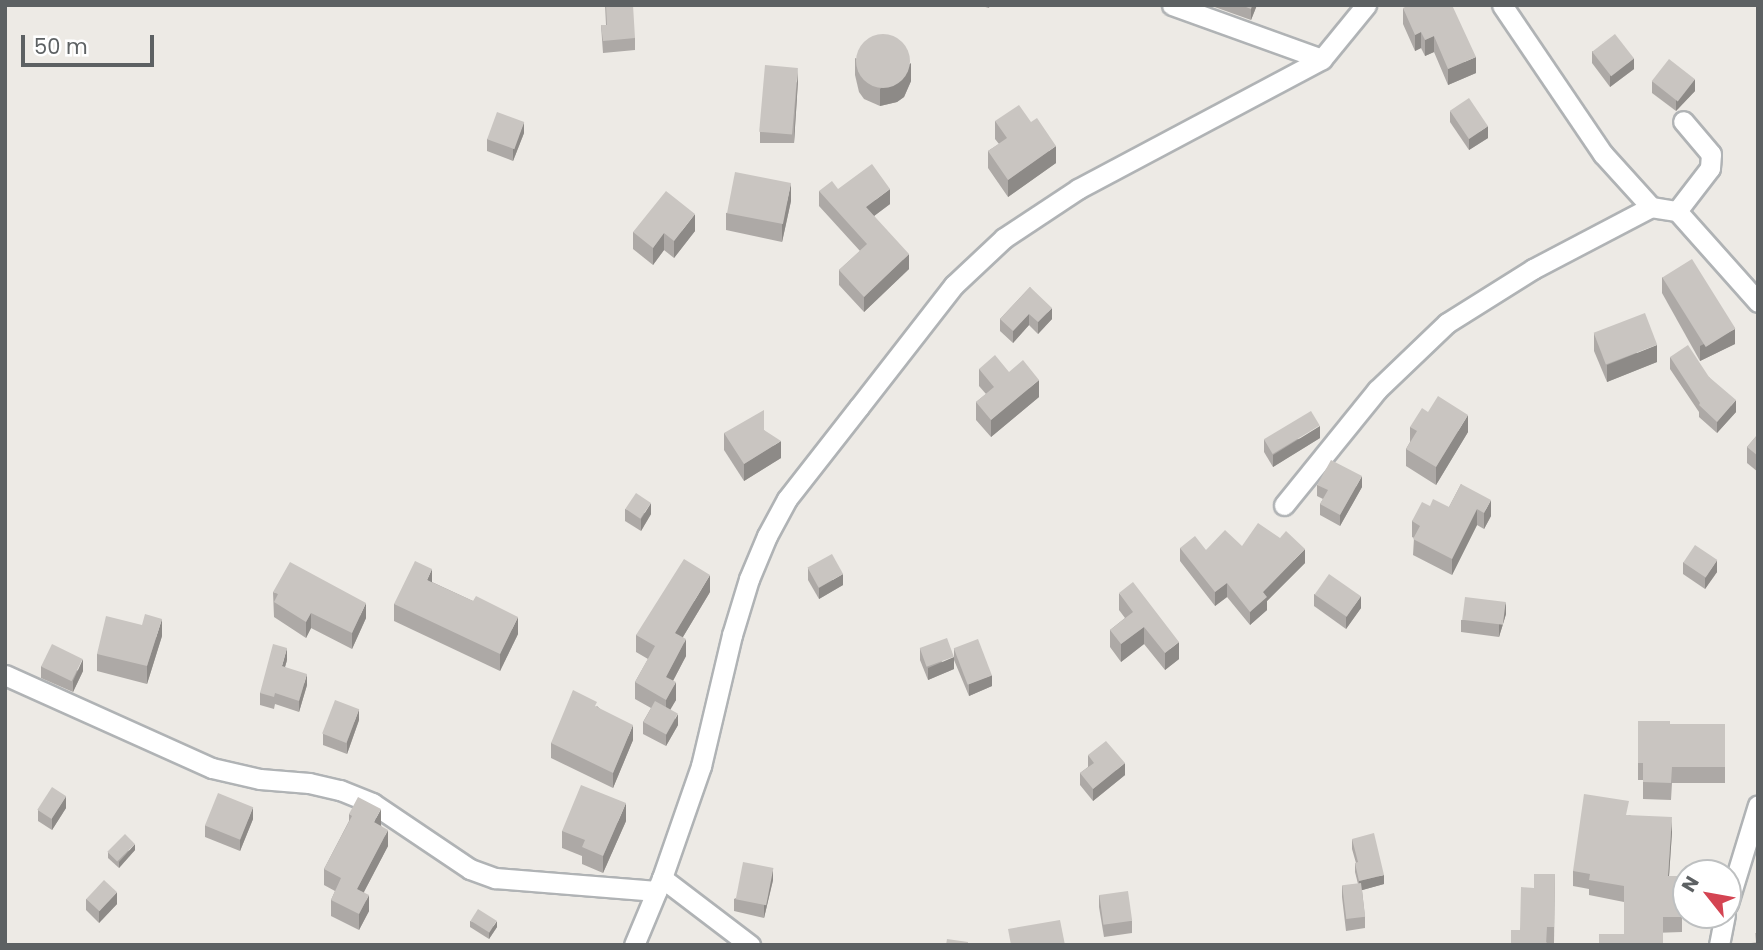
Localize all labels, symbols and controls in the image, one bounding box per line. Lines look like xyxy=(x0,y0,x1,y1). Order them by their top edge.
scale bar xyxy=(24,21,158,65)
text: 50 m xyxy=(34,32,88,61)
north arrow xyxy=(1672,859,1742,929)
text: N xyxy=(1675,871,1706,897)

